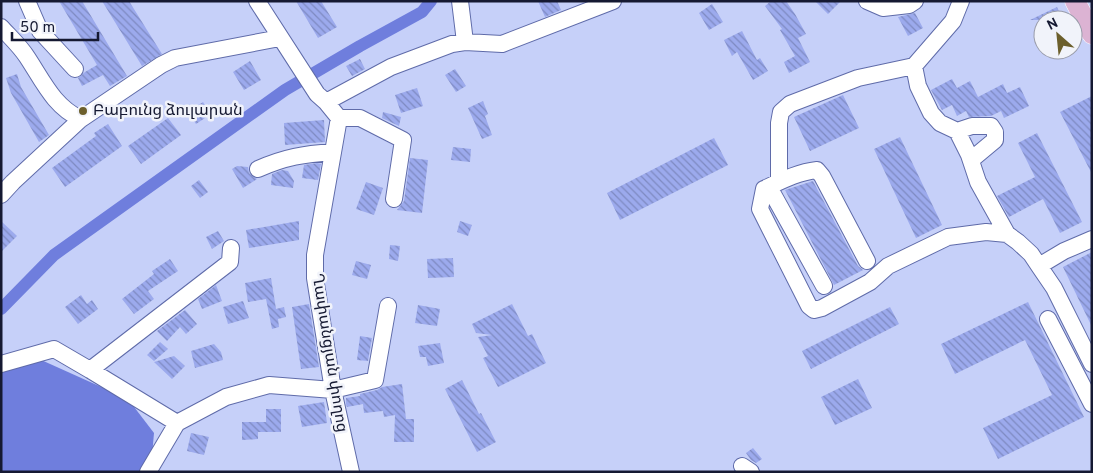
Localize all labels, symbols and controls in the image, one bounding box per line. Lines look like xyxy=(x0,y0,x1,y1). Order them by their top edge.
scale bar xyxy=(12,10,99,42)
north arrow xyxy=(1033,10,1083,60)
text: N xyxy=(1044,15,1061,35)
text: 50 m xyxy=(20,19,55,38)
place label: Բաբունց ձուլարան xyxy=(93,101,243,121)
marker: Բաբունց ձուլարան xyxy=(77,105,89,117)
street label: Ղափանցյան փողոց xyxy=(307,272,351,434)

